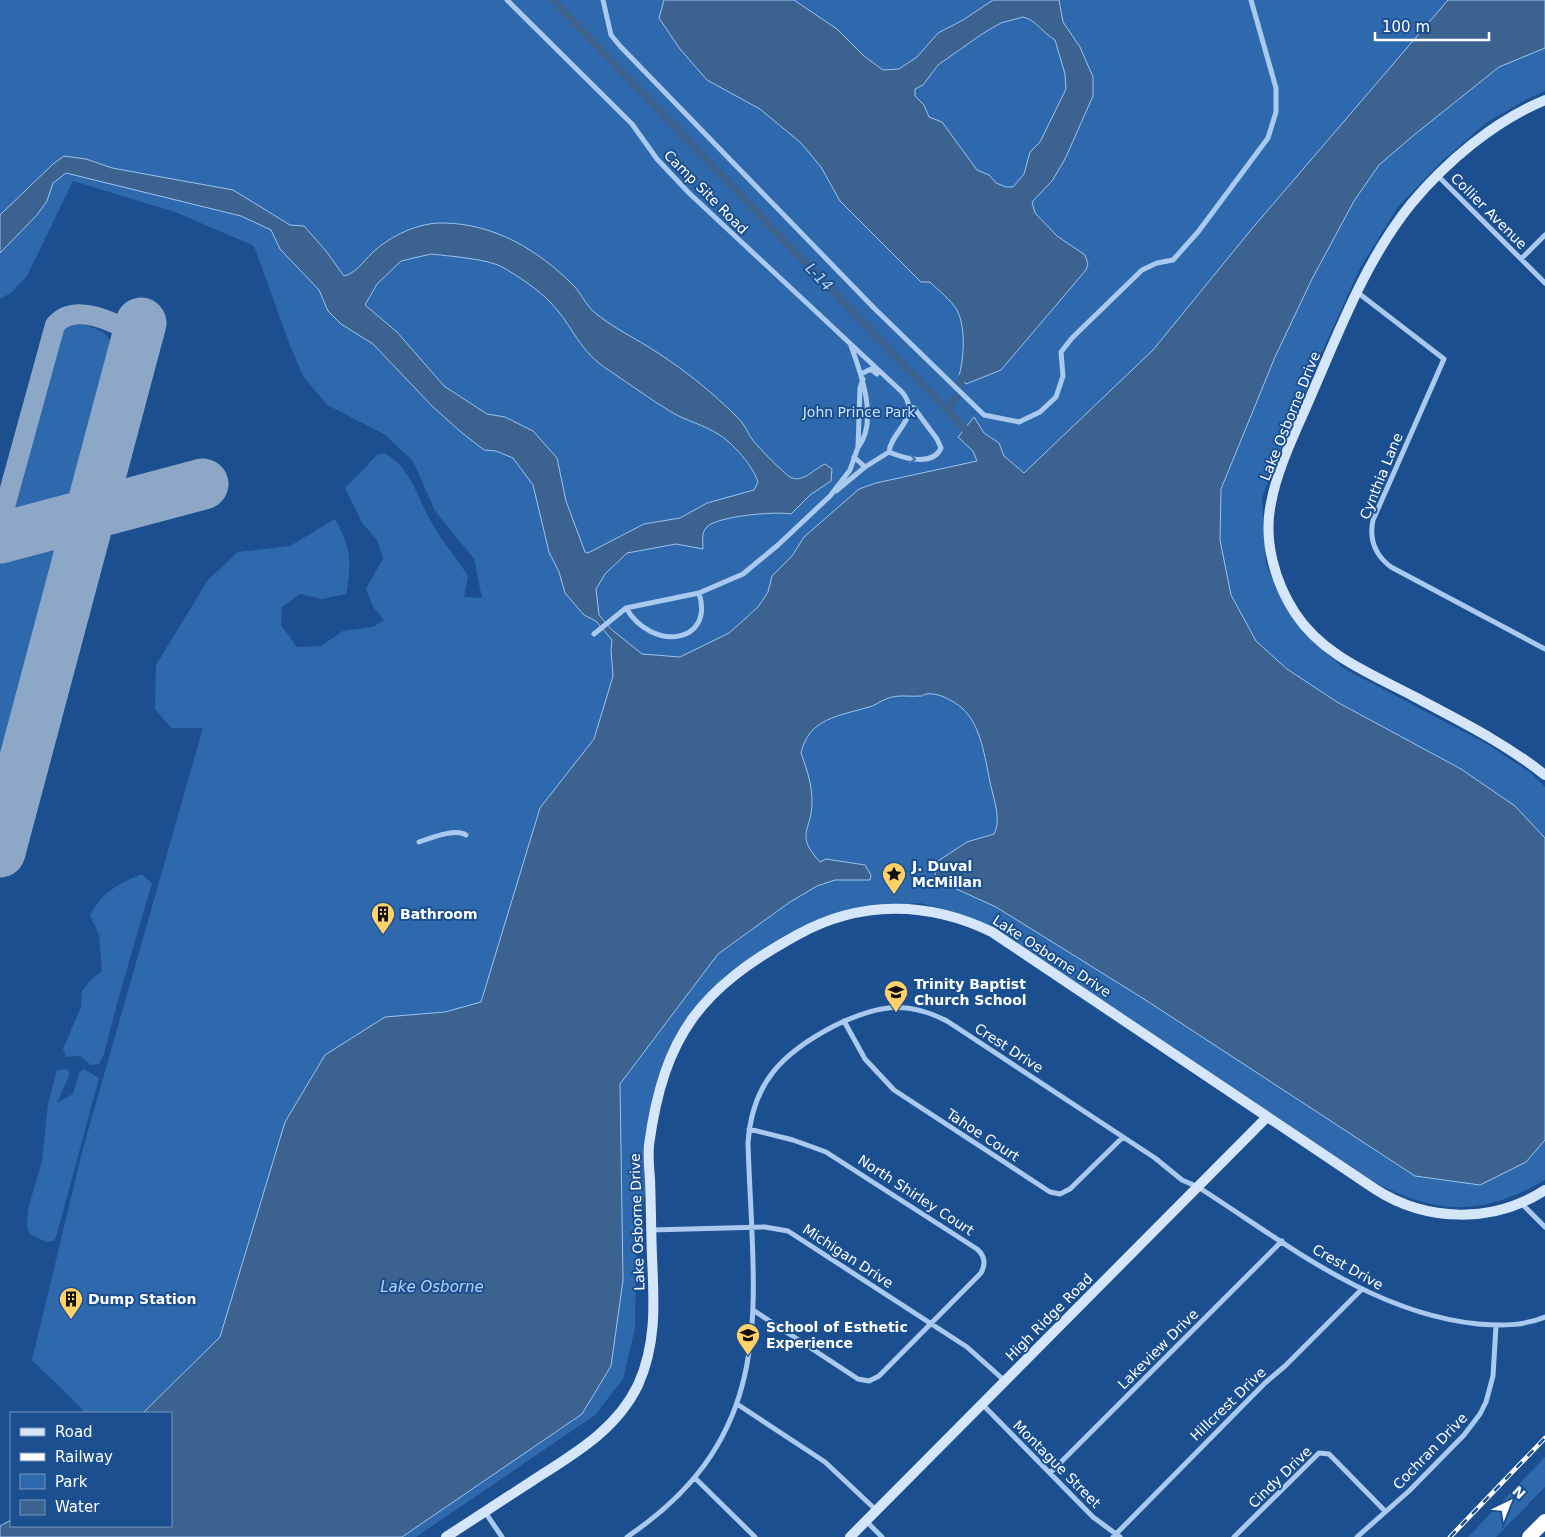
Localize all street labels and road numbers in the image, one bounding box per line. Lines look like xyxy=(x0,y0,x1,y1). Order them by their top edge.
street label: Camp Site Road xyxy=(661,147,751,237)
street label: Collier Avenue xyxy=(1448,170,1530,252)
street label: Lake Osborne Drive xyxy=(1257,349,1323,483)
street label: Cynthia Lane xyxy=(1356,430,1406,522)
street label: Lake Osborne Drive xyxy=(990,912,1114,1000)
street label: Crest Drive xyxy=(972,1020,1046,1076)
street label: Tahoe Court xyxy=(943,1105,1023,1165)
street label: North Shirley Court xyxy=(855,1152,977,1239)
street label: Lake Osborne Drive xyxy=(627,1153,647,1291)
street label: Michigan Drive xyxy=(800,1221,896,1291)
street label: Crest Drive xyxy=(1310,1241,1386,1293)
street label: High Ridge Road xyxy=(1002,1270,1096,1364)
street label: Lakeview Drive xyxy=(1115,1306,1201,1392)
street label: Hillcrest Drive xyxy=(1187,1364,1269,1444)
street label: Cochran Drive xyxy=(1390,1410,1470,1492)
street label: Montague Street xyxy=(1010,1417,1104,1511)
street label: Cindy Drive xyxy=(1245,1443,1315,1511)

